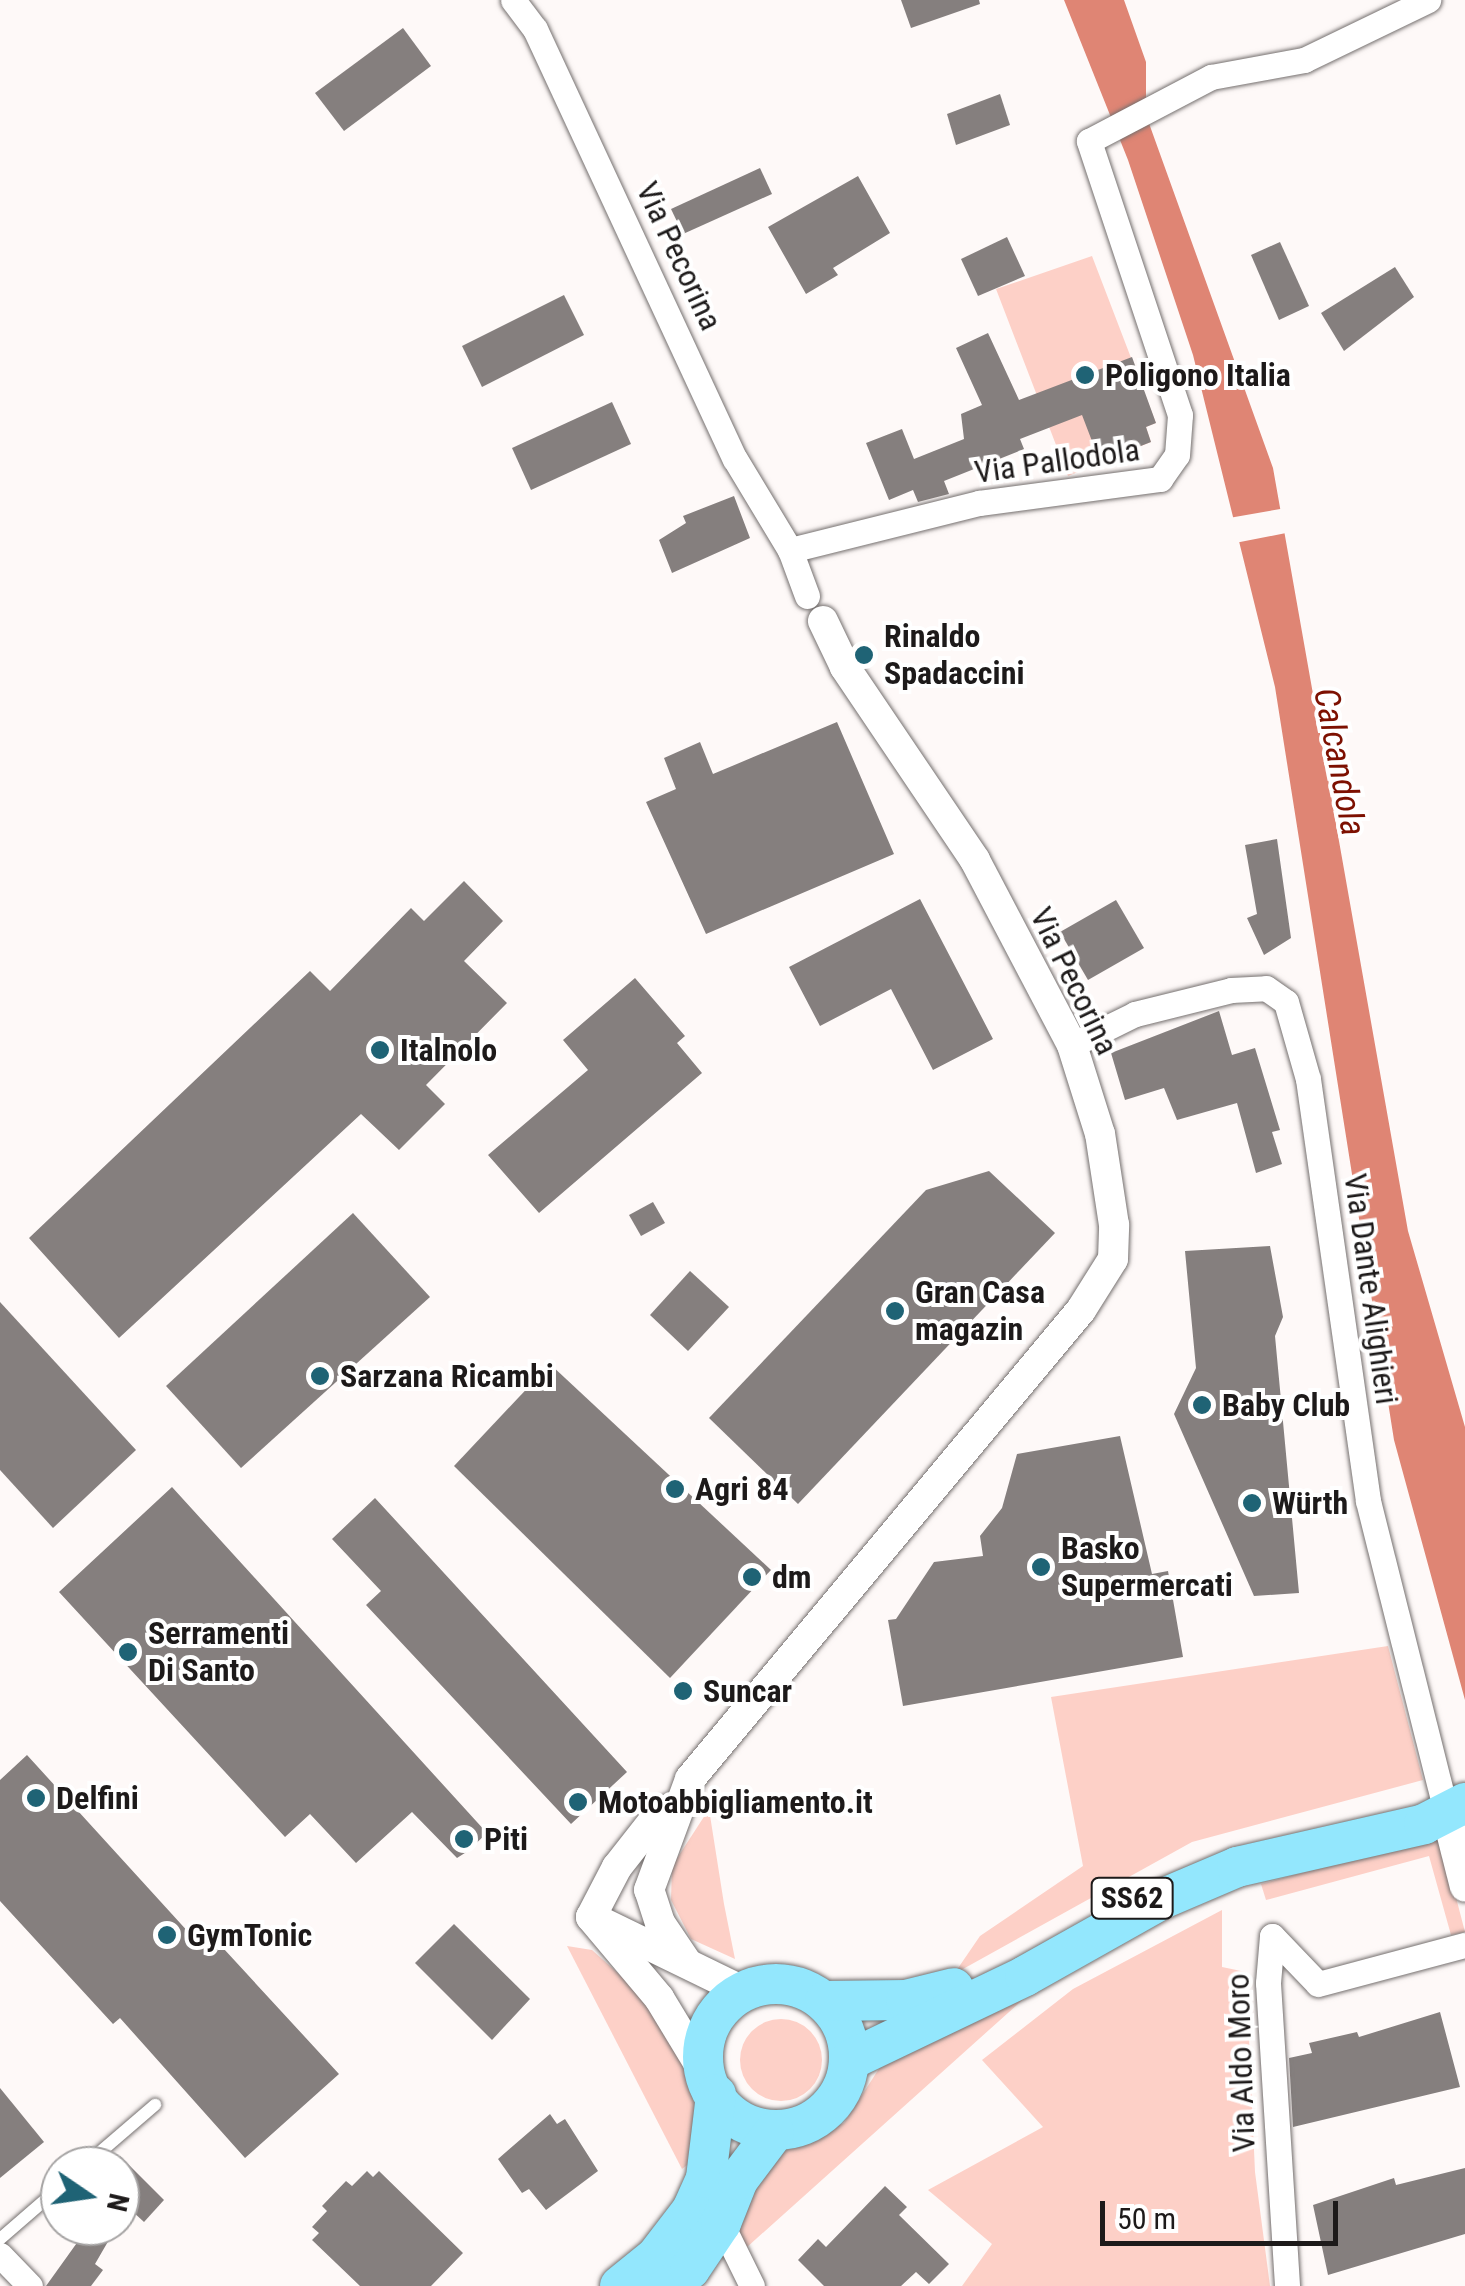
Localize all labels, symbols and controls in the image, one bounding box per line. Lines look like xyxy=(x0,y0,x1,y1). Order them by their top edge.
street label: Via Pecorina xyxy=(628,176,730,336)
place label: Poligono Italia xyxy=(1105,356,1291,394)
marker: Poligono Italia xyxy=(1074,364,1096,386)
street label: Via Pallodola xyxy=(972,430,1142,492)
place label: Rinaldo Spadaccini xyxy=(884,618,1024,693)
marker: Rinaldo Spadaccini xyxy=(853,644,875,666)
water label: Calcandola xyxy=(1304,685,1374,839)
street label: Via Pecorina xyxy=(1022,901,1126,1061)
place label: Italnolo xyxy=(400,1031,497,1069)
marker: Italnolo xyxy=(369,1039,391,1061)
street label: Via Dante Alighieri xyxy=(1336,1171,1406,1407)
place label: Gran Casa magazin xyxy=(915,1274,1045,1349)
marker: Gran Casa magazin xyxy=(884,1300,906,1322)
place label: Sarzana Ricambi xyxy=(340,1357,554,1395)
marker: Sarzana Ricambi xyxy=(309,1365,331,1387)
place label: Baby Club xyxy=(1222,1386,1350,1424)
marker: Baby Club xyxy=(1191,1394,1213,1416)
place label: Agri 84 xyxy=(695,1470,789,1508)
marker: Agri 84 xyxy=(664,1478,686,1500)
place label: Würth xyxy=(1272,1484,1348,1522)
marker: Würth xyxy=(1241,1492,1263,1514)
place label: Basko Supermercati xyxy=(1061,1530,1233,1605)
marker: Basko Supermercati xyxy=(1030,1556,1052,1578)
place label: dm xyxy=(772,1558,812,1596)
marker: dm xyxy=(741,1566,763,1588)
place label: Serramenti Di Santo xyxy=(148,1615,289,1690)
marker: Serramenti Di Santo xyxy=(117,1641,139,1663)
place label: Suncar xyxy=(703,1672,792,1710)
marker: Suncar xyxy=(672,1680,694,1702)
place label: Delfini xyxy=(56,1779,139,1817)
place label: Motoabbigliamento.it xyxy=(598,1783,873,1821)
marker: Delfini xyxy=(25,1787,47,1809)
marker: Motoabbigliamento.it xyxy=(567,1791,589,1813)
place label: Piti xyxy=(484,1820,528,1858)
marker: Piti xyxy=(453,1828,475,1850)
road number: SS62 xyxy=(1090,1873,1174,1923)
place label: GymTonic xyxy=(187,1916,312,1954)
marker: GymTonic xyxy=(156,1924,178,1946)
street label: Via Aldo Moro xyxy=(1219,1973,1263,2153)
north arrow xyxy=(40,2146,140,2246)
scale bar xyxy=(1105,2181,1342,2243)
text: N xyxy=(100,2190,136,2214)
text: 50 m xyxy=(1117,2201,1176,2236)

